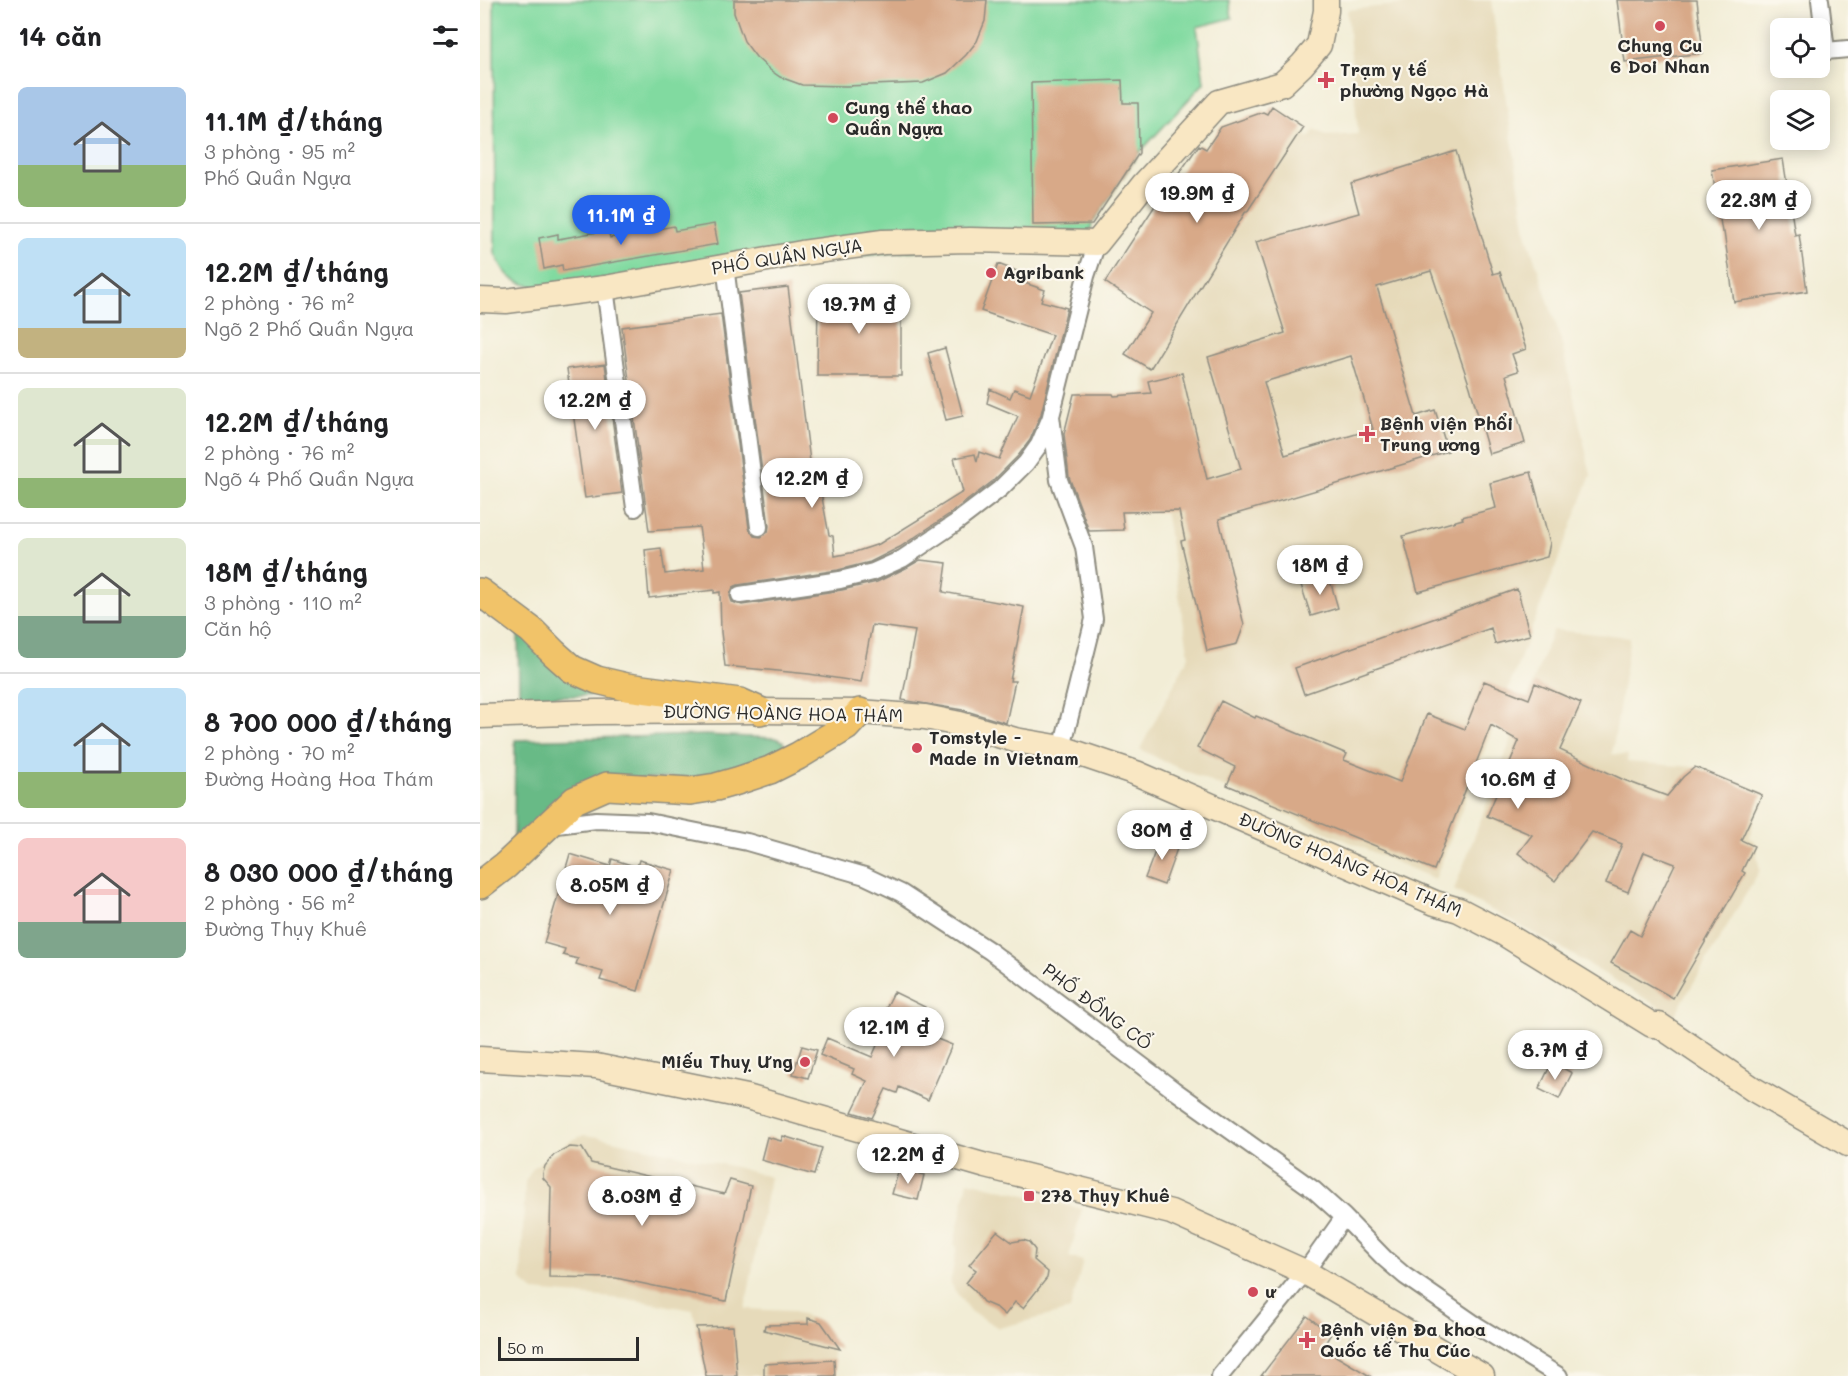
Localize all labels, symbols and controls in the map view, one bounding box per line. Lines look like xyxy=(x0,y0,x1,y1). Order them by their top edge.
map controls xyxy=(1770,18,1830,150)
button: locate xyxy=(1770,18,1830,78)
text: 14 căn xyxy=(18,19,102,53)
marker: Chung Cu 6 Doi Nhan xyxy=(1653,19,1667,33)
icon: filters xyxy=(429,20,462,53)
place label: Chung Cu 6 Doi Nhan xyxy=(1610,33,1710,78)
place label: Trạm y tế phường Ngọc Hà xyxy=(1340,57,1489,102)
marker: Trạm y tế phường Ngọc Hà xyxy=(1317,71,1335,89)
button: layers xyxy=(1770,90,1830,150)
place label: Cung thể thao Quần Ngựa xyxy=(845,95,972,140)
text: 11.1M ₫/tháng xyxy=(204,104,383,138)
icon: home xyxy=(66,111,138,183)
marker: Cung thể thao Quần Ngựa xyxy=(826,111,840,125)
text: 3 phòng · 95 m² xyxy=(204,138,355,164)
text: Phố Quần Ngựa xyxy=(204,164,352,190)
pin: 19.9M ₫ xyxy=(1142,173,1252,224)
text: 19.9M ₫ xyxy=(1159,179,1235,205)
pin: 22.3M ₫ xyxy=(1704,180,1814,231)
text: 22.3M ₫ xyxy=(1720,186,1798,212)
pin: 11.1M ₫ xyxy=(566,195,676,246)
text: 11.1M ₫ xyxy=(586,201,656,227)
street label: PHỐ QUẦN NGỰA xyxy=(710,232,864,280)
text: 12.2M ₫/tháng xyxy=(204,255,389,289)
place label: Agribank xyxy=(1003,260,1084,284)
icon: home xyxy=(66,262,138,334)
marker: Agribank xyxy=(984,266,998,280)
pin: 19.7M ₫ xyxy=(804,284,914,335)
text: 2 phòng · 76 m² xyxy=(204,289,354,315)
text: 19.7M ₫ xyxy=(821,290,897,316)
text: Ngõ 2 Phố Quần Ngựa xyxy=(204,315,414,341)
pin: 12.2M ₫ xyxy=(540,380,650,431)
text: 12.2M ₫ xyxy=(558,386,632,412)
text: 12.2M ₫/tháng xyxy=(204,405,389,439)
place label: Bệnh viện Phổi Trung ương xyxy=(1380,411,1513,456)
icon: home xyxy=(66,412,138,484)
marker: Bệnh viện Phổi Trung ương xyxy=(1358,425,1376,443)
text: 2 phòng · 76 m² xyxy=(204,439,354,465)
pin: 12.2M ₫ xyxy=(757,458,867,509)
text: 12.2M ₫ xyxy=(775,464,849,490)
text: Ngõ 4 Phố Quần Ngựa xyxy=(204,465,415,491)
pin: 18M ₫ xyxy=(1278,545,1362,596)
text: 18M ₫ xyxy=(1291,551,1349,577)
text: 18M ₫/tháng xyxy=(204,555,368,589)
icon: home xyxy=(66,562,138,634)
text: 3 phòng · 110 m² xyxy=(204,589,362,615)
text: Căn hộ xyxy=(204,615,271,641)
street label: ĐƯỜNG HOÀNG HOA THÁM xyxy=(663,699,903,727)
text: 8 700 000 ₫/tháng xyxy=(204,705,452,739)
icon: home xyxy=(66,712,138,784)
place label: Tomstyle - Made in Vietnam xyxy=(929,725,1079,770)
text: 2 phòng · 70 m² xyxy=(204,739,355,765)
marker: Tomstyle - Made in Vietnam xyxy=(910,741,924,755)
pin: 10.6M ₫ xyxy=(1463,759,1573,810)
text: Đường Hoàng Hoa Thám xyxy=(204,765,434,791)
text: 10.6M ₫ xyxy=(1480,765,1556,791)
street label: ĐƯỜNG HOÀNG HOA THÁM xyxy=(1235,806,1466,922)
pin: 30M ₫ xyxy=(1120,810,1204,861)
text: 30M ₫ xyxy=(1131,816,1193,842)
text: 8 030 000 ₫/tháng xyxy=(204,855,453,889)
icon: home xyxy=(66,862,138,934)
pin: 8.05M ₫ xyxy=(555,865,665,916)
text: 8.05M ₫ xyxy=(570,871,650,897)
text: 2 phòng · 56 m² xyxy=(204,889,355,915)
text: Đường Thụy Khuê xyxy=(204,915,367,941)
street label: PHỐ ĐỒNG CỔ xyxy=(1038,957,1157,1055)
pin: 12.1M ₫ xyxy=(839,1007,949,1058)
text: 12.1M ₫ xyxy=(858,1013,930,1039)
pin: 8.7M ₫ xyxy=(1506,1030,1604,1081)
text: 8.7M ₫ xyxy=(1522,1036,1588,1062)
place label: Miếu Thuỵ Ưng xyxy=(661,1049,793,1073)
marker: Miếu Thuỵ Ưng xyxy=(798,1055,812,1069)
pin: 12.2M ₫ xyxy=(853,1134,963,1185)
text: 12.2M ₫ xyxy=(871,1140,945,1166)
pin: 8.03M ₫ xyxy=(587,1176,697,1227)
text: 8.03M ₫ xyxy=(602,1182,682,1208)
place label: 278 Thụy Khuê xyxy=(1041,1183,1170,1207)
marker: 278 Thụy Khuê xyxy=(1022,1189,1036,1203)
place label: ư xyxy=(1265,1279,1277,1303)
marker: ư xyxy=(1246,1285,1260,1299)
place label: Bệnh viện Đa khoa Quốc tế Thu Cúc xyxy=(1320,1317,1486,1362)
marker: Bệnh viện Đa khoa Quốc tế Thu Cúc xyxy=(1298,1331,1316,1349)
scale bar xyxy=(498,1334,639,1362)
text: 50 m xyxy=(507,1337,544,1358)

